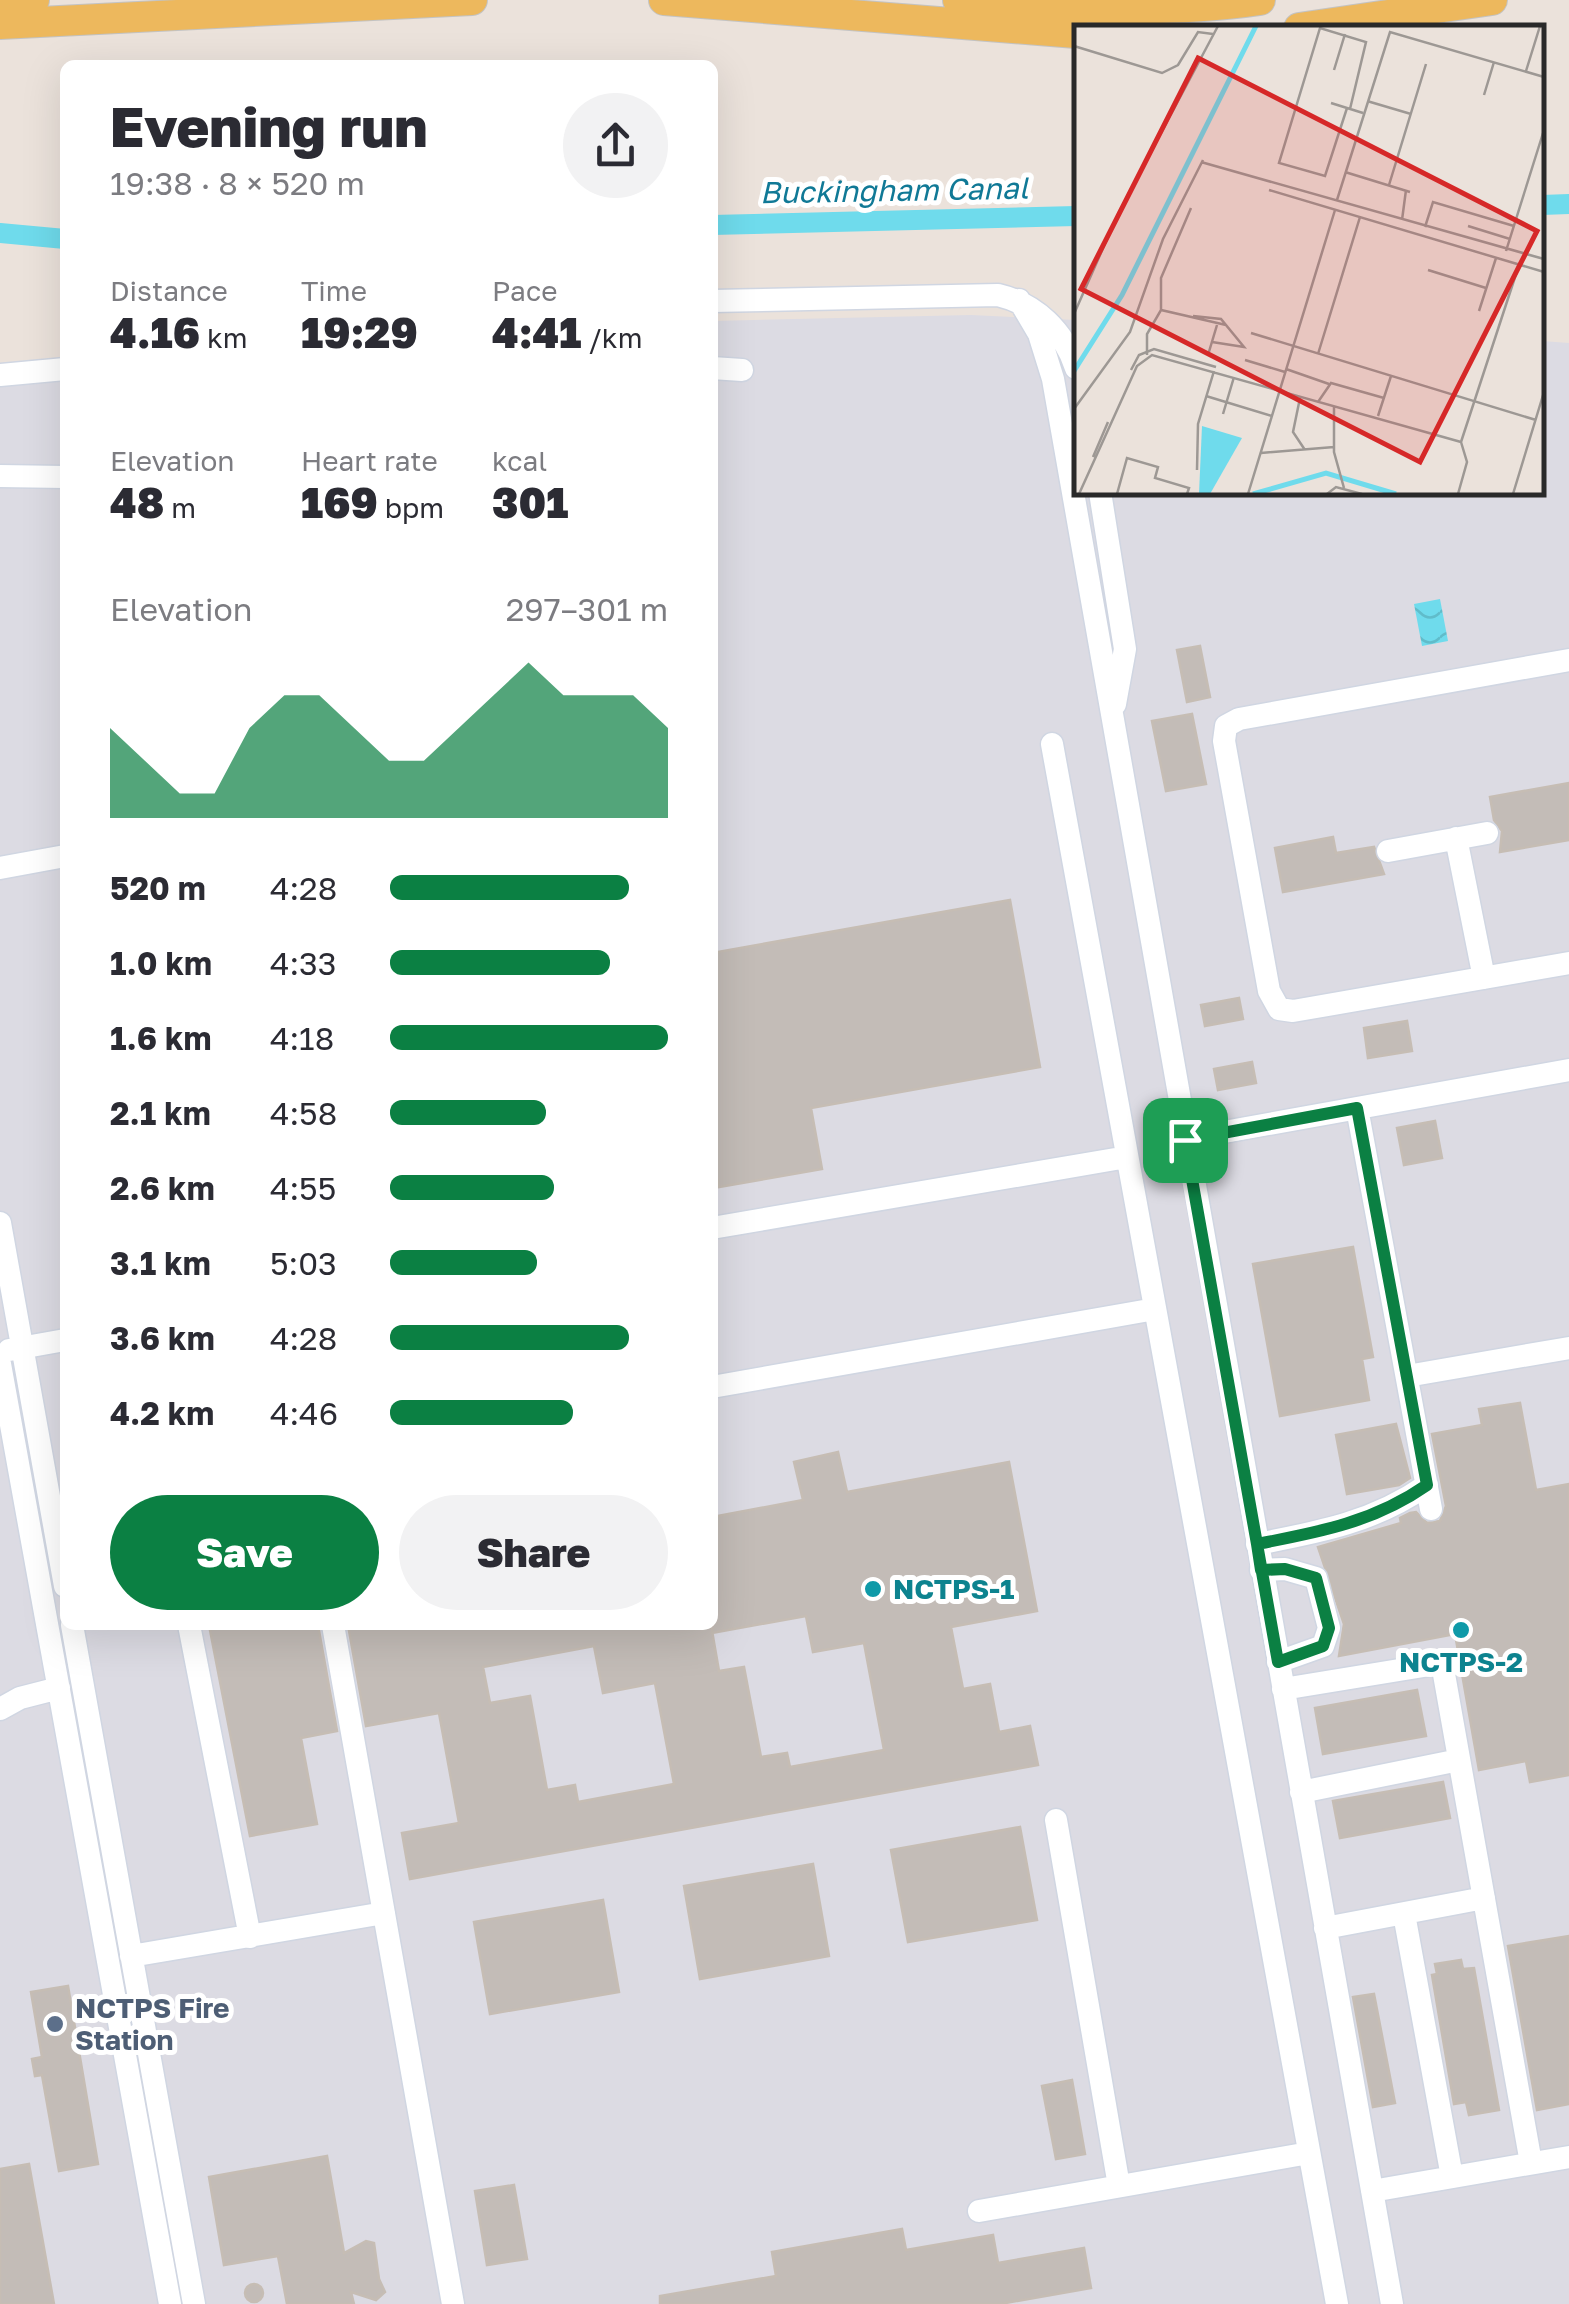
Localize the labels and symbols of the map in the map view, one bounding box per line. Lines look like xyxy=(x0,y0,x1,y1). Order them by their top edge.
inset map xyxy=(1074,25,1544,495)
water label: Buckingham Canal xyxy=(760,170,1030,210)
pin xyxy=(1143,1098,1228,1183)
place label: NCTPS-1 xyxy=(893,1572,1014,1605)
marker: NCTPS-1 xyxy=(862,1578,884,1600)
marker: NCTPS-2 xyxy=(1450,1619,1472,1641)
place label: NCTPS-2 xyxy=(1399,1645,1523,1678)
place label: NCTPS Fire Station xyxy=(75,1991,230,2056)
marker: NCTPS Fire Station xyxy=(44,2013,66,2035)

